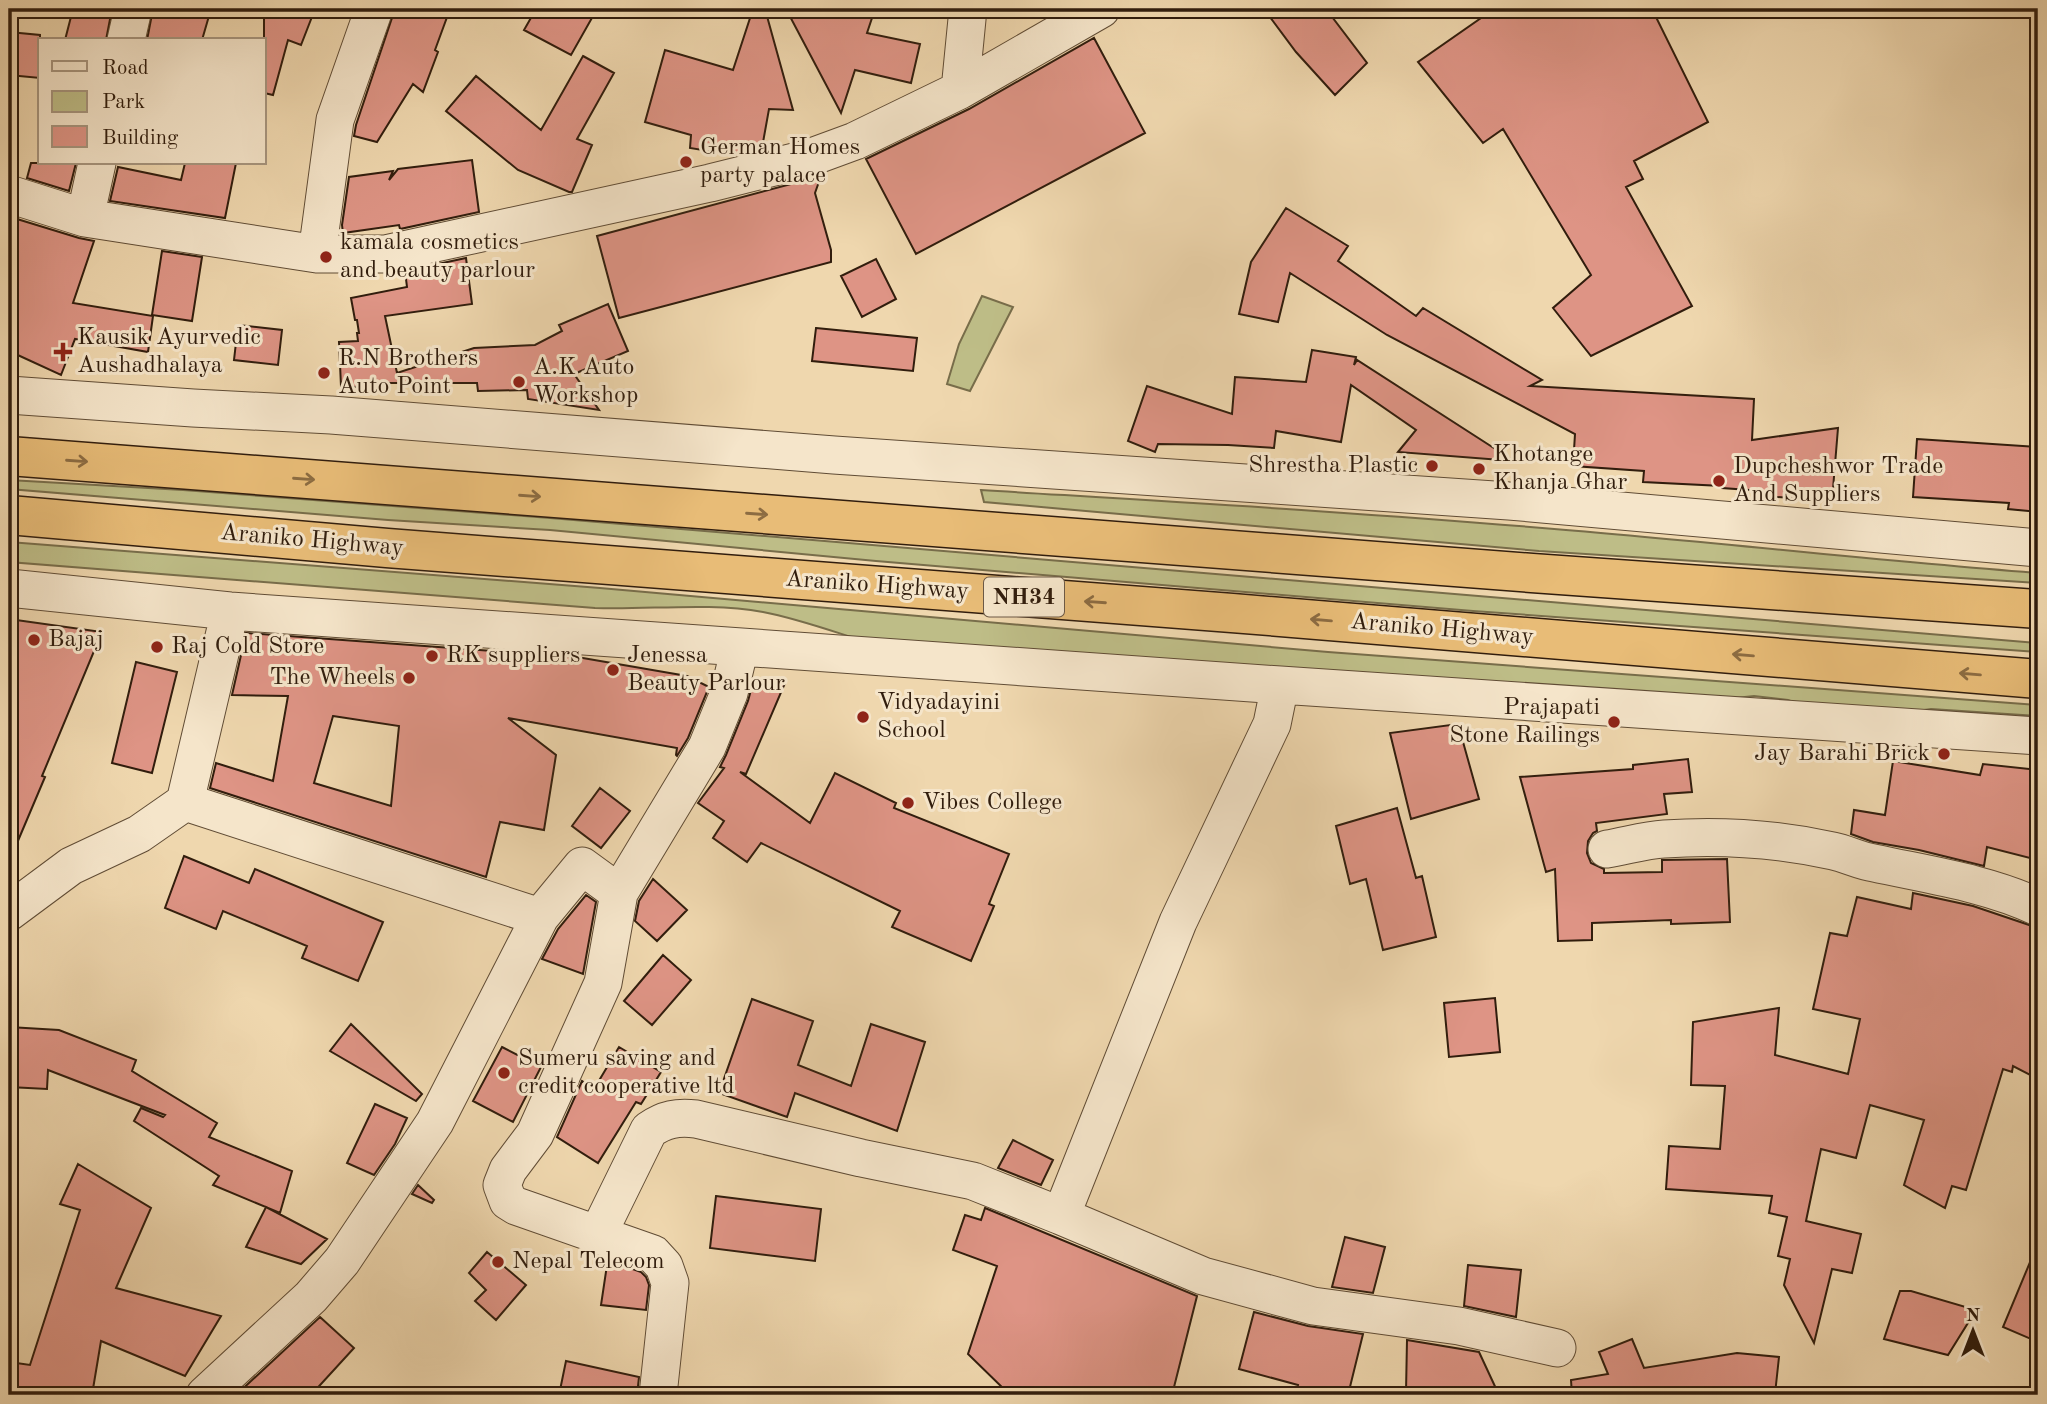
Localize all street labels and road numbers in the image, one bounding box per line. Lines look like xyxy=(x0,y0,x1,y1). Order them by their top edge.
street label: Araniko Highway xyxy=(219,521,405,561)
street label: Araniko Highway xyxy=(784,568,970,604)
road number: NH34 xyxy=(984,578,1064,617)
street label: Araniko Highway xyxy=(1349,610,1535,650)

